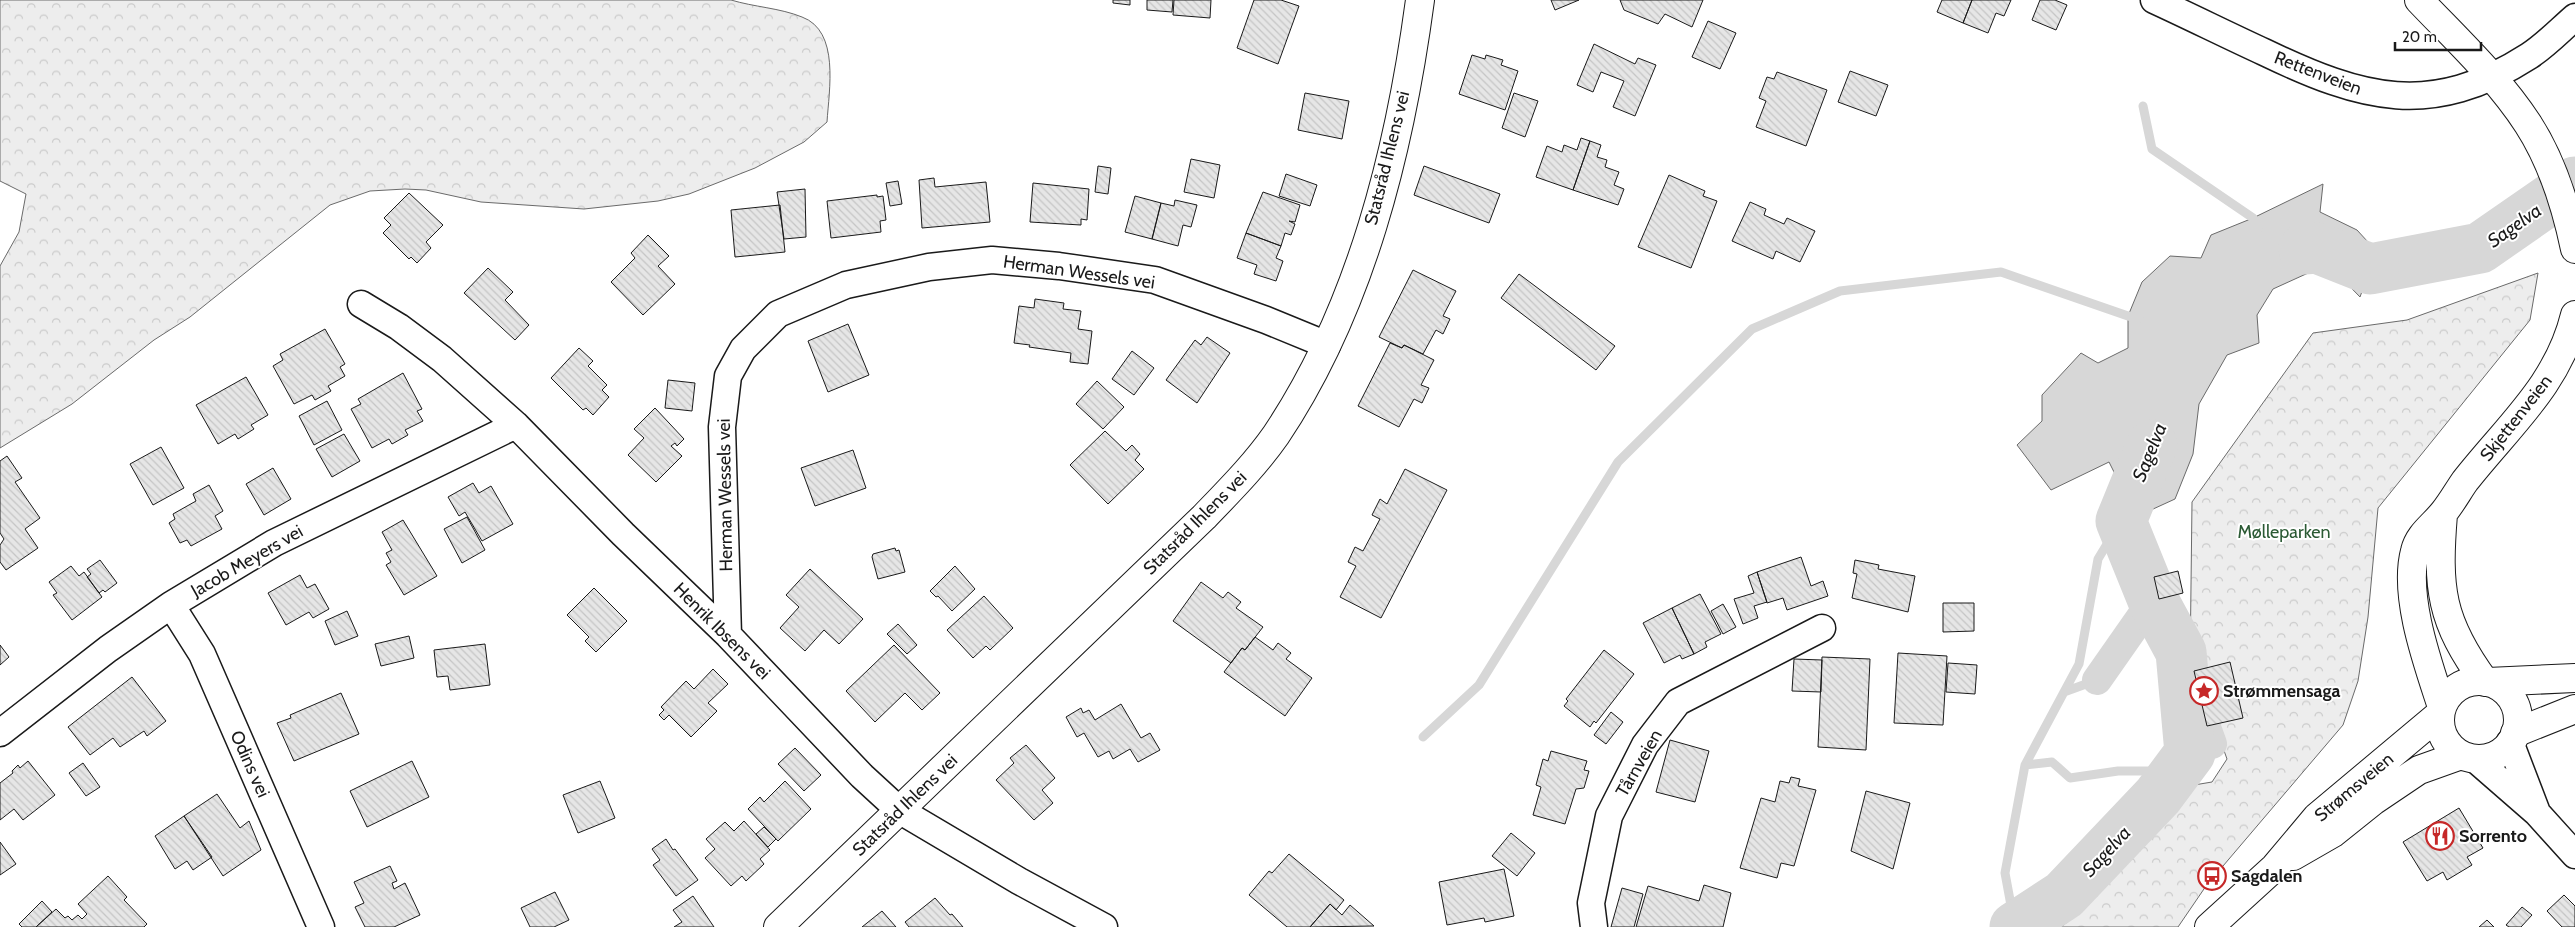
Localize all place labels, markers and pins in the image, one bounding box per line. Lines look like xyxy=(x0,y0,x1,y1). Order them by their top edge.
place icon: Strømmensaga xyxy=(2189,676,2219,706)
place label: Strømmensaga xyxy=(2223,680,2341,702)
restaurant icon: Sorrento xyxy=(2425,821,2455,851)
place label: Sorrento xyxy=(2459,825,2527,847)
bus stop icon: Sagdalen xyxy=(2197,861,2227,891)
place label: Sagdalen xyxy=(2231,865,2302,887)

